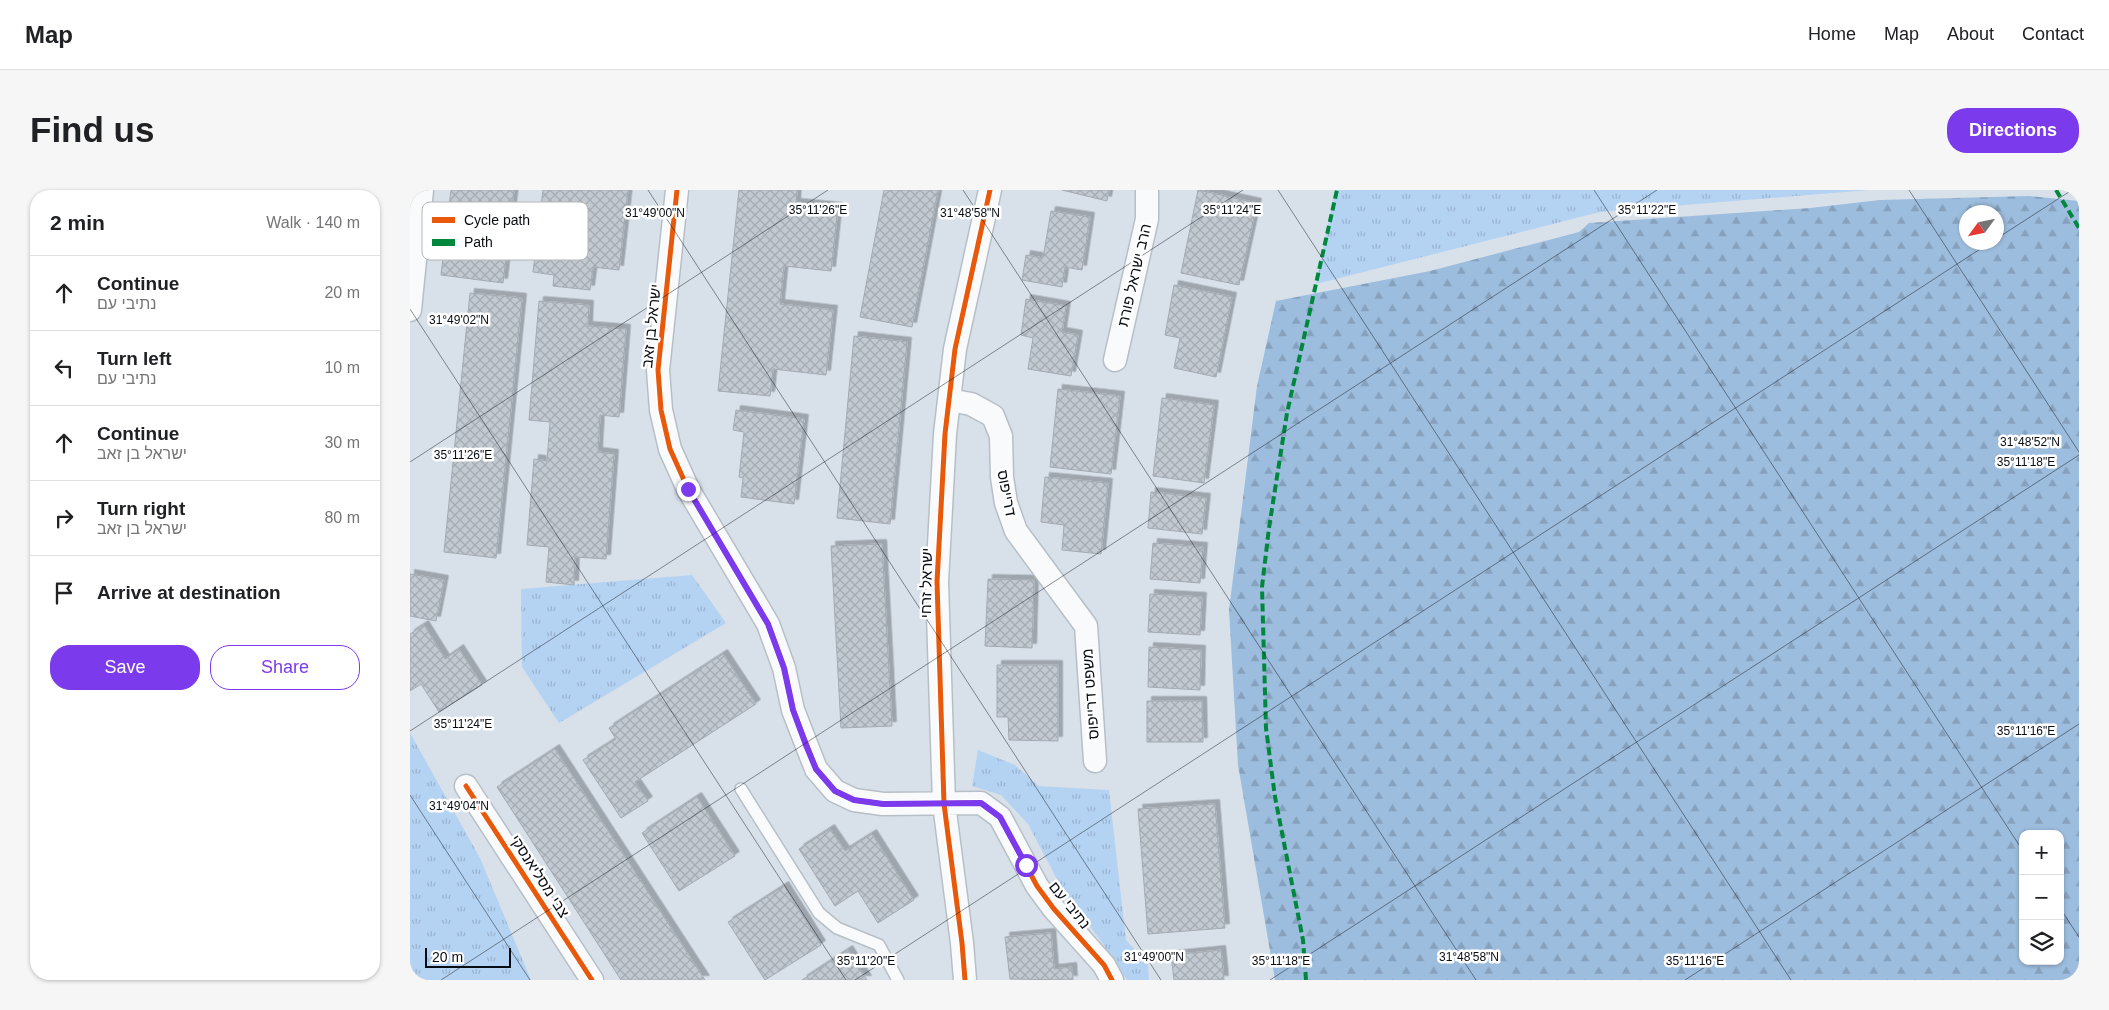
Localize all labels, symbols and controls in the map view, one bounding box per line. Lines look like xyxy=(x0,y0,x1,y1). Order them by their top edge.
text: Map xyxy=(25,21,73,48)
text: Home xyxy=(1808,24,1856,44)
text: Map xyxy=(1884,24,1919,44)
text: About xyxy=(1947,24,1994,44)
text: Contact xyxy=(2022,24,2084,44)
button: Directions xyxy=(1947,108,2079,153)
text: Find us xyxy=(30,110,154,149)
legend xyxy=(422,202,588,260)
text: 35°11'26"E xyxy=(789,203,847,217)
text: 35°11'24"E xyxy=(1203,203,1261,217)
text: 35°11'22"E xyxy=(1618,203,1676,217)
north arrow xyxy=(1959,205,2004,250)
text: 31°49'00"N xyxy=(625,206,685,220)
text: 31°48'58"N xyxy=(940,206,1000,220)
text: 2 min xyxy=(50,211,105,234)
text: Cycle path xyxy=(464,212,530,228)
text: Walk · 140 m xyxy=(266,214,360,231)
street label: הרב ישראל פורת xyxy=(1114,222,1154,328)
text: Path xyxy=(464,234,493,250)
text: Continue xyxy=(97,273,179,294)
icon: ahead xyxy=(50,279,78,307)
street label: ישראל בן זאב xyxy=(638,283,664,369)
text: 20 m xyxy=(324,284,360,301)
text: נתיבי עם xyxy=(97,295,156,312)
text: 31°49'02"N xyxy=(429,313,489,327)
text: Turn left xyxy=(97,348,172,369)
icon: left xyxy=(50,354,78,382)
text: 10 m xyxy=(324,359,360,376)
text: נתיבי עם xyxy=(97,370,156,387)
text: Continue xyxy=(97,423,179,444)
icon: ahead xyxy=(50,429,78,457)
text: 30 m xyxy=(324,434,360,451)
text: 31°48'52"N xyxy=(2000,435,2060,449)
text: ישראל בן זאב xyxy=(97,445,187,462)
text: 35°11'26"E xyxy=(434,448,492,462)
text: 35°11'18"E xyxy=(1997,455,2055,469)
street label: דרייפוס xyxy=(994,468,1020,518)
route end xyxy=(677,478,700,501)
text: Turn right xyxy=(97,498,185,519)
icon: right xyxy=(50,504,78,532)
text: 80 m xyxy=(324,509,360,526)
text: ישראל בן זאב xyxy=(97,520,187,537)
street label: ישראל זרחי xyxy=(917,548,935,618)
icon: arrive xyxy=(50,579,78,607)
text: Arrive at destination xyxy=(97,582,281,603)
button: Save xyxy=(50,645,200,690)
button: Share xyxy=(210,645,360,690)
street label: משפט דרייפוס xyxy=(1078,648,1102,740)
text: 35°11'24"E xyxy=(434,717,492,731)
text: 35°11'16"E xyxy=(1997,724,2055,738)
text: 31°49'04"N xyxy=(429,799,489,813)
map controls xyxy=(2019,830,2064,965)
button: + xyxy=(2019,830,2064,875)
street label: צבי מסליאנסקי xyxy=(507,832,573,920)
route start xyxy=(1015,854,1038,877)
button: − xyxy=(2019,875,2064,920)
street label: נתיבי עם xyxy=(1046,878,1094,932)
button: layers xyxy=(2019,920,2064,965)
scale bar xyxy=(425,945,511,968)
text: 20 m xyxy=(432,949,463,965)
text: 31°49'00"N xyxy=(1124,950,1184,964)
text: 31°48'58"N xyxy=(1439,950,1499,964)
text: 35°11'20"E xyxy=(837,954,895,968)
text: 35°11'18"E xyxy=(1252,954,1310,968)
text: 35°11'16"E xyxy=(1666,954,1724,968)

